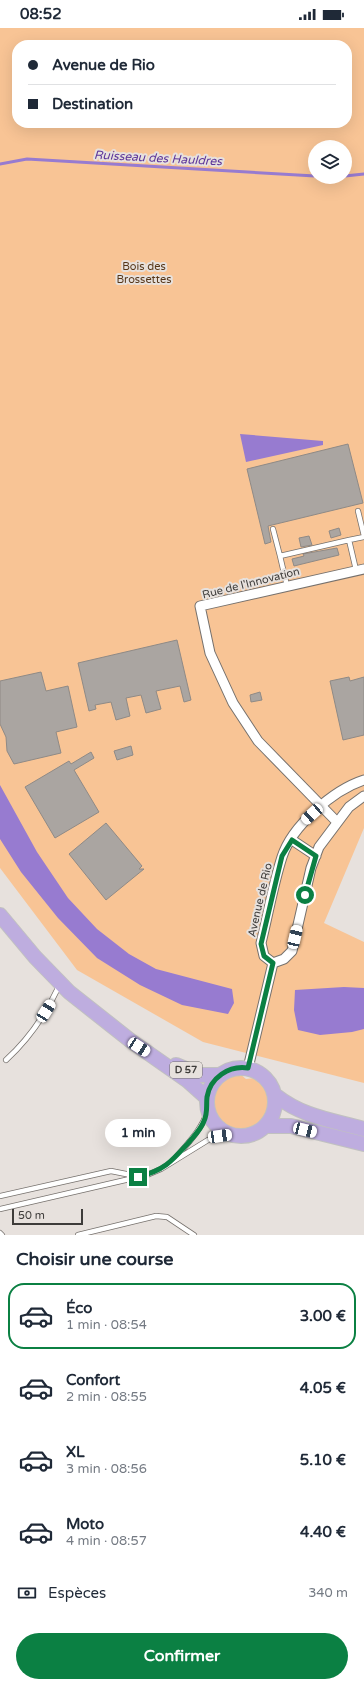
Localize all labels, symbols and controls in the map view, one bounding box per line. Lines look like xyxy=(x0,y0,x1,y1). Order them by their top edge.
text: 08:52 xyxy=(20,5,62,23)
text: Avenue de Rio xyxy=(52,56,155,74)
text: Destination xyxy=(52,95,133,113)
map controls xyxy=(308,140,352,184)
button: layers xyxy=(308,140,352,184)
water label: Ruisseau des Hauldres xyxy=(94,148,224,168)
park label: Bois des Brossettes xyxy=(117,260,171,286)
street label: Rue de l'Innovation xyxy=(201,565,301,601)
car xyxy=(299,802,325,826)
street label: Avenue de Rio xyxy=(245,861,275,938)
route start xyxy=(296,886,314,904)
car xyxy=(286,924,304,950)
car xyxy=(35,998,57,1024)
car xyxy=(126,1035,152,1059)
road number: D 57 xyxy=(170,1062,202,1078)
callout: 1 min xyxy=(105,1119,171,1147)
car xyxy=(292,1121,318,1139)
text: 1 min xyxy=(121,1125,155,1141)
car xyxy=(207,1128,233,1144)
route end xyxy=(129,1168,147,1186)
scale bar xyxy=(12,1207,83,1226)
text: 50 m xyxy=(18,1209,45,1222)
text: Choisir une course xyxy=(16,1248,174,1270)
icon: car xyxy=(18,1298,54,1334)
text: Éco xyxy=(66,1299,92,1317)
text: 3.00 € xyxy=(300,1307,346,1325)
text: 1 min · 08:54 xyxy=(66,1317,147,1333)
icon: car xyxy=(18,1370,54,1406)
text: Confort xyxy=(66,1371,120,1389)
text: 4.05 € xyxy=(300,1379,346,1397)
text: 2 min · 08:55 xyxy=(66,1389,147,1405)
icon: car xyxy=(18,1442,54,1478)
text: XL xyxy=(66,1443,85,1461)
text: 5.10 € xyxy=(300,1451,346,1469)
text: 3 min · 08:56 xyxy=(66,1461,147,1477)
icon: car xyxy=(18,1514,54,1550)
text: Moto xyxy=(66,1515,104,1533)
text: 4.40 € xyxy=(300,1523,346,1541)
text: 4 min · 08:57 xyxy=(66,1533,147,1549)
icon: cash xyxy=(16,1582,38,1604)
text: Espèces xyxy=(48,1584,106,1602)
text: 340 m xyxy=(308,1585,348,1601)
button: Confirmer xyxy=(16,1633,348,1679)

